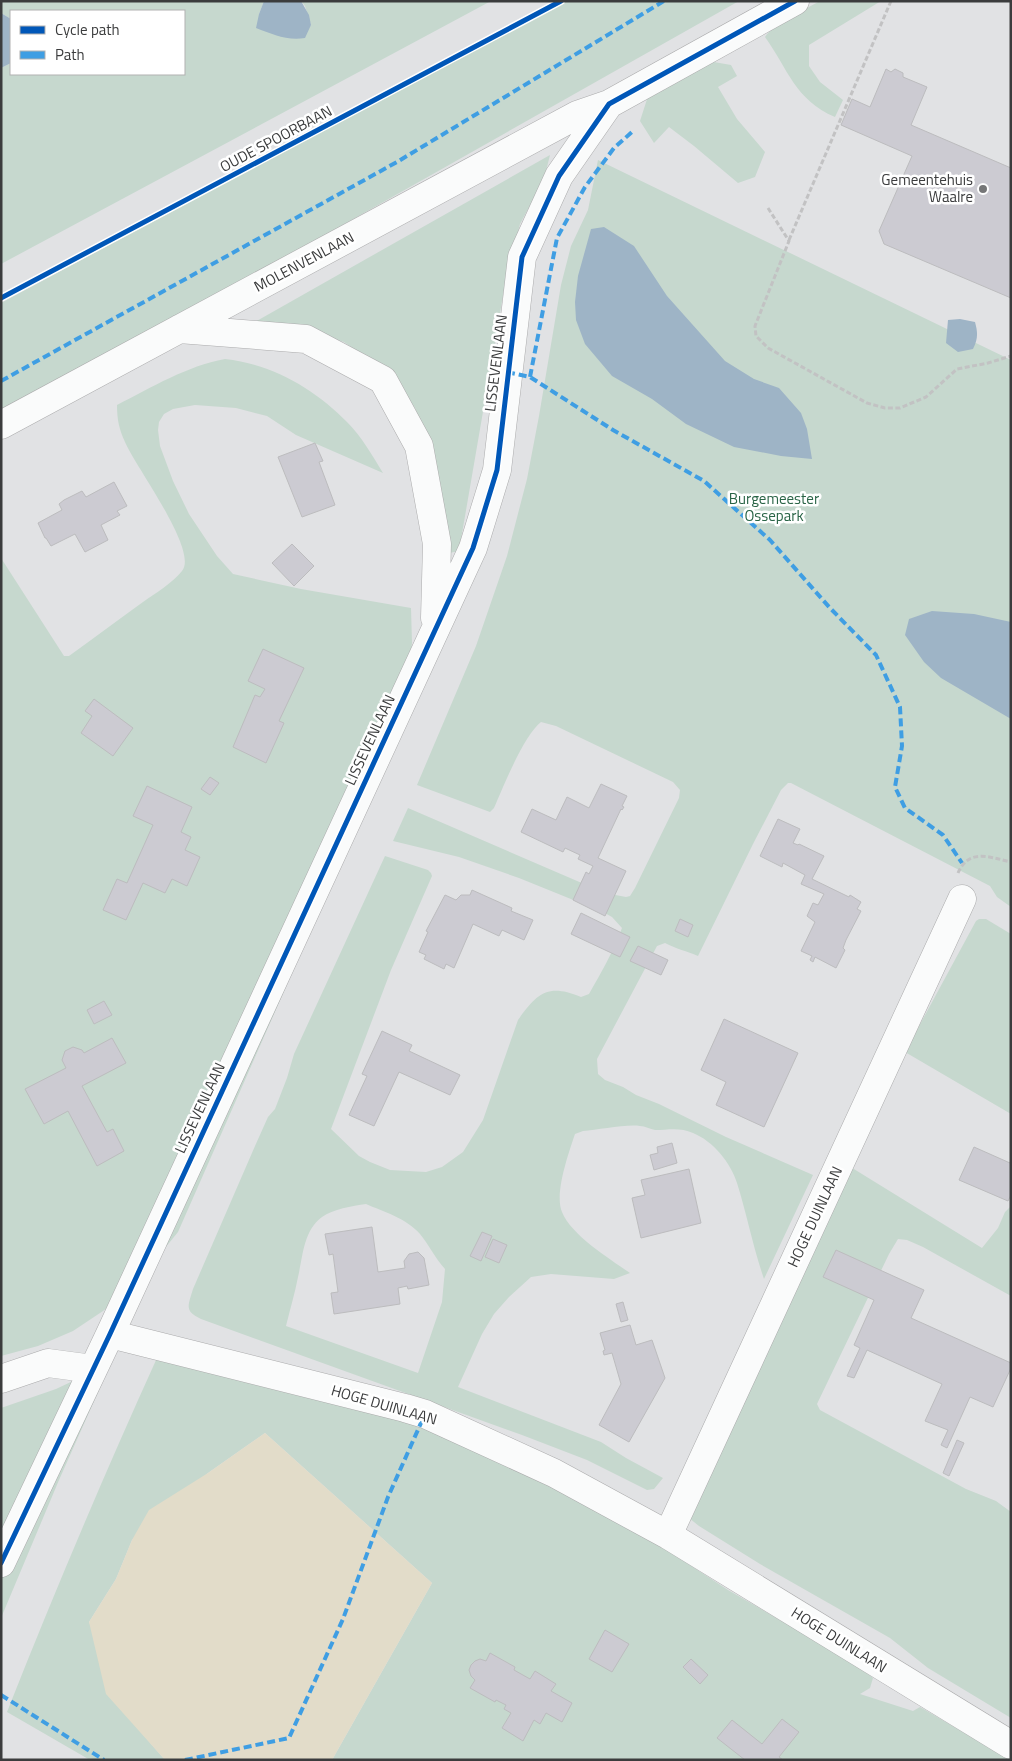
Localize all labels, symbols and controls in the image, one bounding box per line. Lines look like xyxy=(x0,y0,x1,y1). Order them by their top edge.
legend xyxy=(10,10,185,75)
text: Cycle path xyxy=(55,18,120,41)
text: Path xyxy=(55,43,85,66)
street label: OUDE SPOORBAAN xyxy=(216,99,336,178)
place label: Gemeentehuis Waalre xyxy=(881,168,973,208)
marker: Gemeentehuis Waalre xyxy=(977,183,989,195)
street label: MOLENVENLAAN xyxy=(250,225,358,298)
street label: LISSEVENLAAN xyxy=(478,313,513,413)
park label: Burgemeester Ossepark xyxy=(729,487,819,527)
street label: LISSEVENLAAN xyxy=(338,691,401,789)
street label: LISSEVENLAAN xyxy=(168,1059,231,1157)
street label: HOGE DUINLAAN xyxy=(781,1162,848,1271)
street label: HOGE DUINLAAN xyxy=(328,1378,440,1431)
street label: HOGE DUINLAAN xyxy=(787,1601,892,1678)

